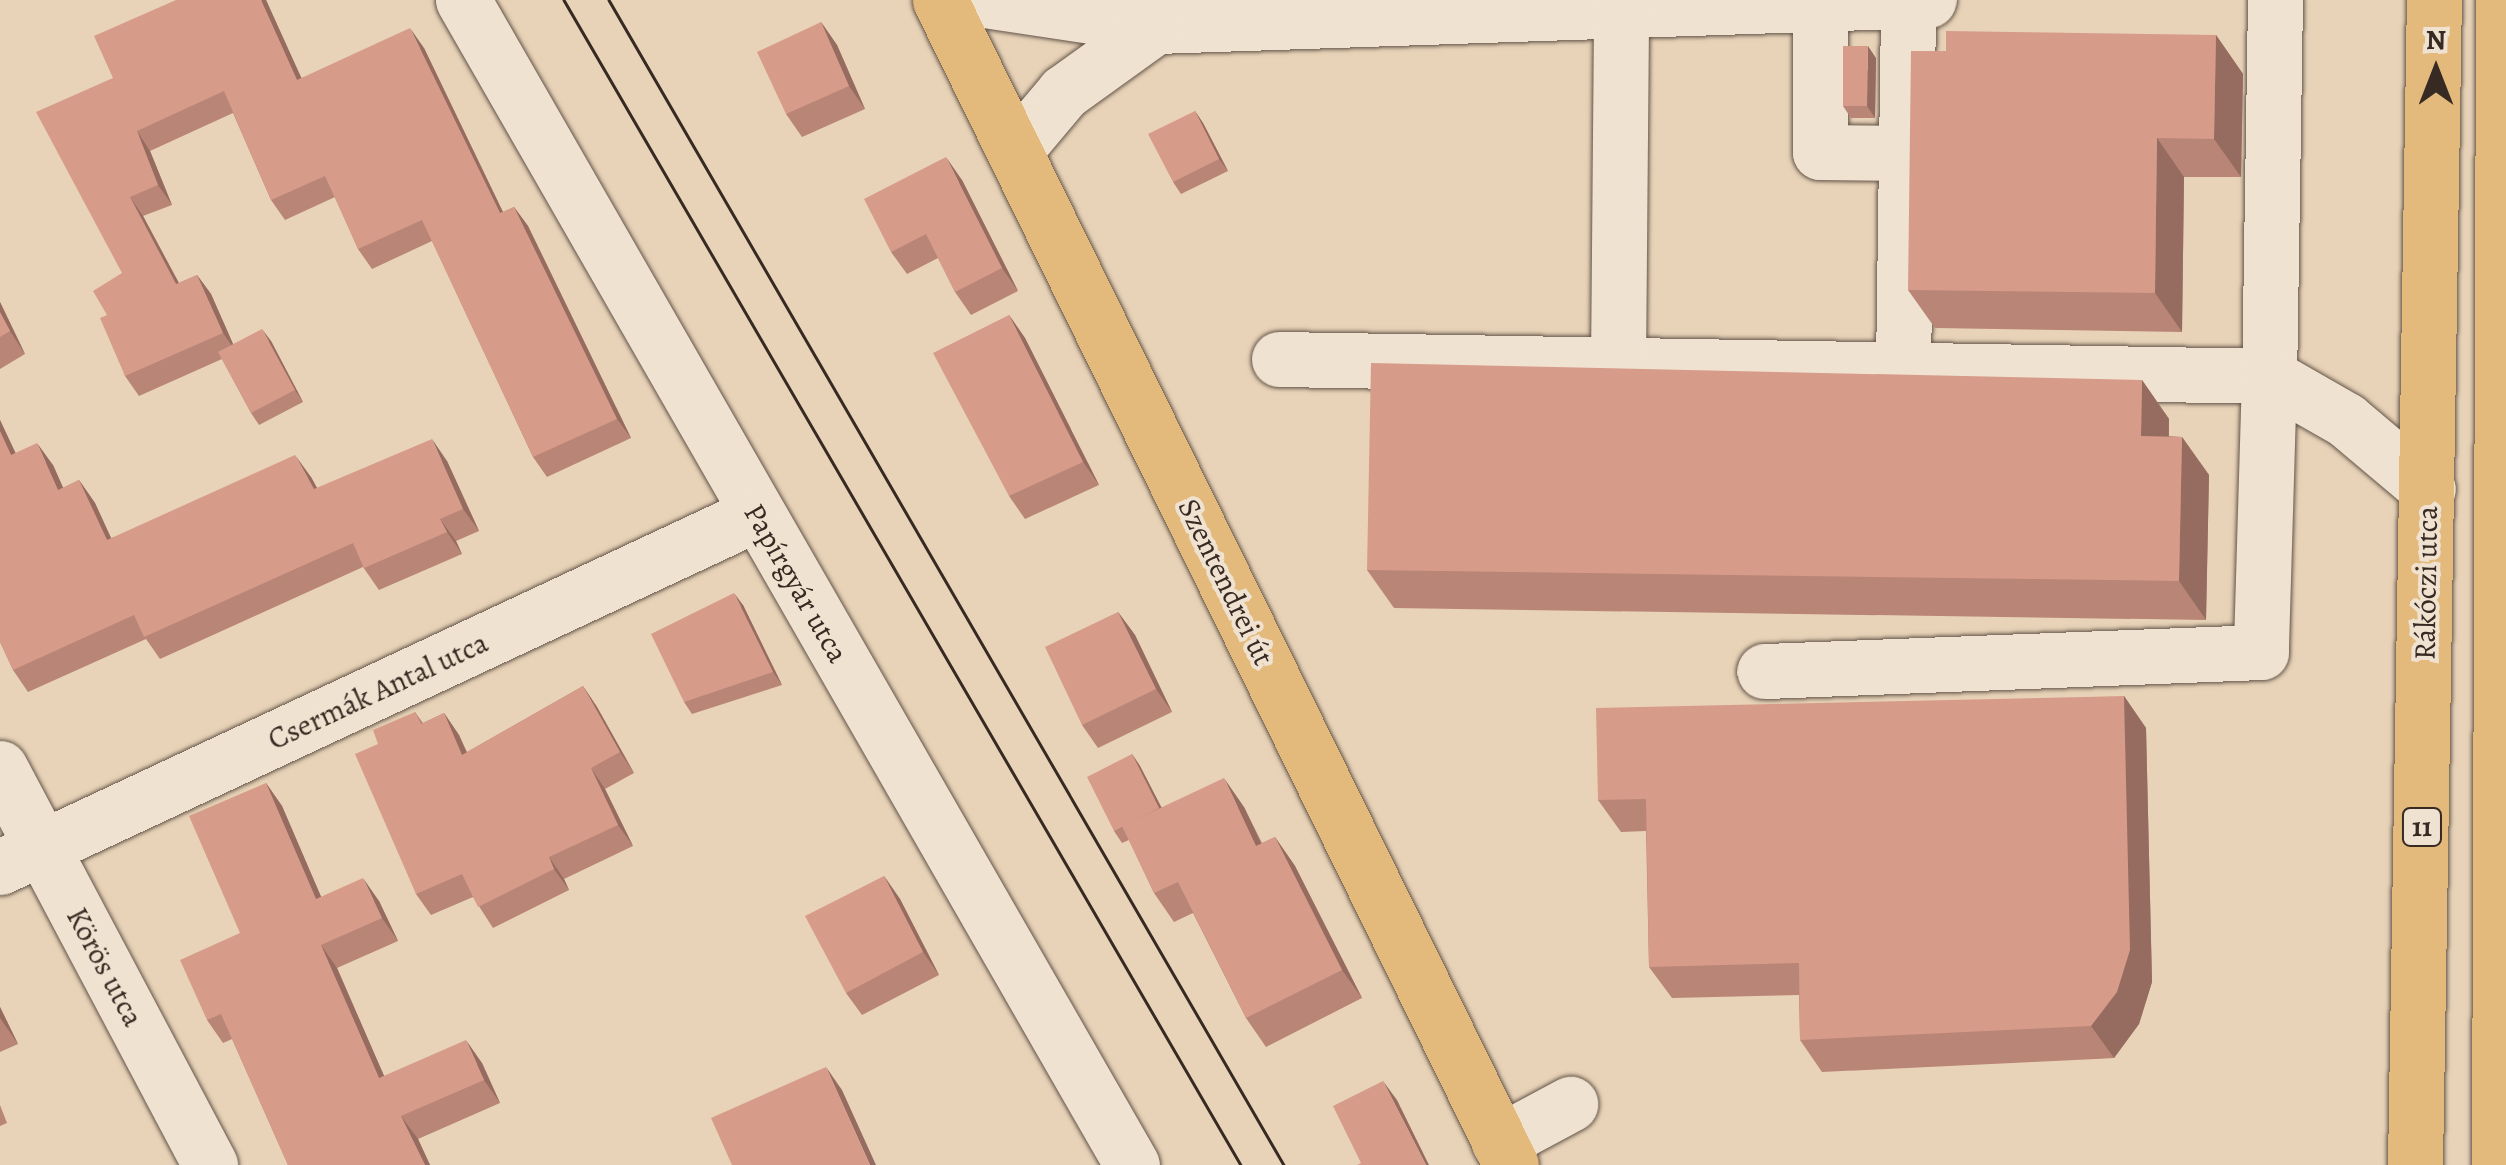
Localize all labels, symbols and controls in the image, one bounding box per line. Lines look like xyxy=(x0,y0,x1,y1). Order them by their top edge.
north arrow xyxy=(2386,20,2486,120)
text: N xyxy=(2426,21,2446,59)
street label: Szentendrei út xyxy=(1170,493,1282,671)
street label: Papírgyár utca xyxy=(736,497,856,669)
street label: Rákóczi utca xyxy=(2407,505,2445,661)
street label: Csermák Antal utca xyxy=(262,624,494,758)
road number: 11 xyxy=(2400,804,2444,850)
street label: Körös utca xyxy=(59,901,151,1033)

